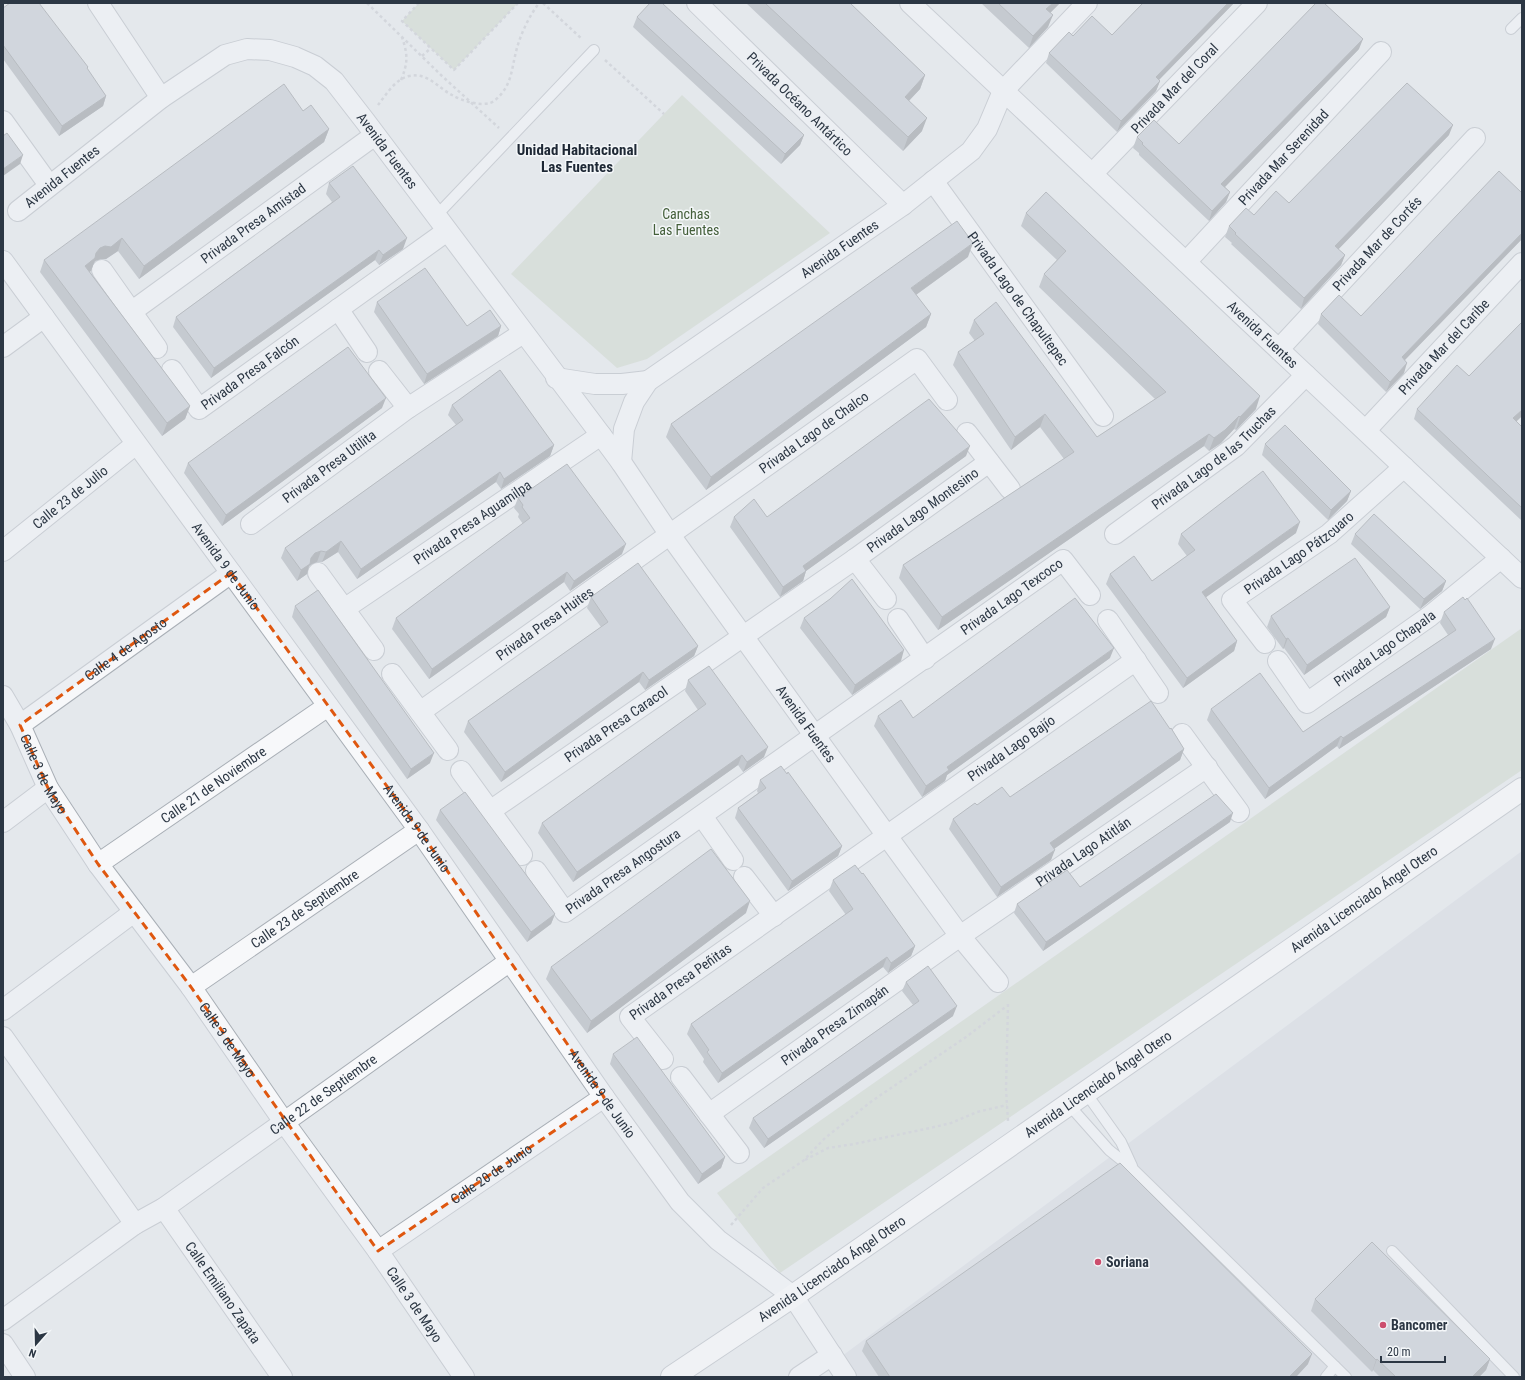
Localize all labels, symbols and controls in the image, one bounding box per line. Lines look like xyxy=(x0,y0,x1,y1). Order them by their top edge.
street label: Privada Mar del Coral xyxy=(1128,40,1221,137)
street label: Privada Océano Antártico xyxy=(744,49,856,159)
street label: Privada Mar Serenidad xyxy=(1235,106,1332,208)
street label: Avenida Fuentes xyxy=(354,109,421,192)
district label: Unidad Habitacional Las Fuentes xyxy=(517,141,637,176)
street label: Avenida Fuentes xyxy=(21,142,103,211)
street label: Privada Presa Amistad xyxy=(198,180,309,267)
street label: Privada Mar de Cortés xyxy=(1329,193,1425,294)
park label: Canchas Las Fuentes xyxy=(653,206,719,238)
street label: Avenida Fuentes xyxy=(798,216,882,281)
street label: Privada Lago de Chapultepec xyxy=(964,229,1072,368)
street label: Privada Mar del Caribe xyxy=(1395,295,1493,398)
street label: Avenida Fuentes xyxy=(1224,297,1301,371)
street label: Privada Presa Falcón xyxy=(198,332,302,413)
street label: Privada Lago de Chalco xyxy=(756,388,871,477)
street label: Privada Lago de las Truchas xyxy=(1149,403,1279,513)
street label: Privada Presa Utilita xyxy=(279,427,379,506)
street label: Calle 23 de Julio xyxy=(29,462,111,532)
street label: Privada Lago Montesino xyxy=(864,464,981,556)
street label: Privada Presa Aguamilpa xyxy=(410,477,534,568)
street label: Privada Lago Pátzcuaro xyxy=(1241,508,1357,597)
street label: Avenida 9 de Junio xyxy=(189,519,263,613)
street label: Privada Lago Texcoco xyxy=(957,555,1066,638)
street label: Privada Presa Huites xyxy=(493,583,596,663)
street label: Privada Lago Chapala xyxy=(1331,607,1439,689)
street label: Calle 4 de Agosto xyxy=(81,614,170,684)
street label: Avenida Fuentes xyxy=(773,682,839,765)
street label: Privada Presa Caracol xyxy=(561,683,671,765)
street label: Privada Lago Bajío xyxy=(964,712,1058,784)
street label: Calle 3 de Mayo xyxy=(17,731,71,817)
street label: Calle 21 de Noviembre xyxy=(158,743,269,826)
street label: Avenida 9 de Junio xyxy=(380,781,454,875)
street label: Privada Lago Atitlán xyxy=(1033,814,1134,890)
street label: Privada Presa Angostura xyxy=(562,825,683,917)
street label: Avenida Licenciado Ángel Otero xyxy=(1287,842,1440,956)
street label: Calle 23 de Septiembre xyxy=(248,866,362,951)
street label: Privada Presa Peñitas xyxy=(626,940,734,1023)
street label: Privada Presa Zimapán xyxy=(778,981,891,1068)
street label: Calle 3 de Mayo xyxy=(196,999,259,1081)
street label: Avenida Licenciado Ángel Otero xyxy=(1021,1027,1175,1141)
street label: Avenida 9 de Junio xyxy=(566,1046,639,1141)
street label: Calle 22 de Septiembre xyxy=(267,1051,380,1138)
street label: Calle 20 de Junio xyxy=(447,1140,535,1207)
street label: Avenida Licenciado Ángel Otero xyxy=(755,1212,909,1325)
street label: Calle Emiliano Zapata xyxy=(182,1239,264,1346)
place label: Soriana xyxy=(1106,1254,1149,1270)
marker: Soriana xyxy=(1093,1257,1103,1267)
street label: Calle 3 de Mayo xyxy=(383,1264,446,1345)
place label: Bancomer xyxy=(1391,1317,1448,1333)
marker: Bancomer xyxy=(1378,1320,1388,1330)
north arrow xyxy=(16,1324,56,1364)
scale bar xyxy=(1381,1338,1445,1364)
text: 20 m xyxy=(1387,1345,1411,1359)
text: N xyxy=(27,1346,38,1360)

